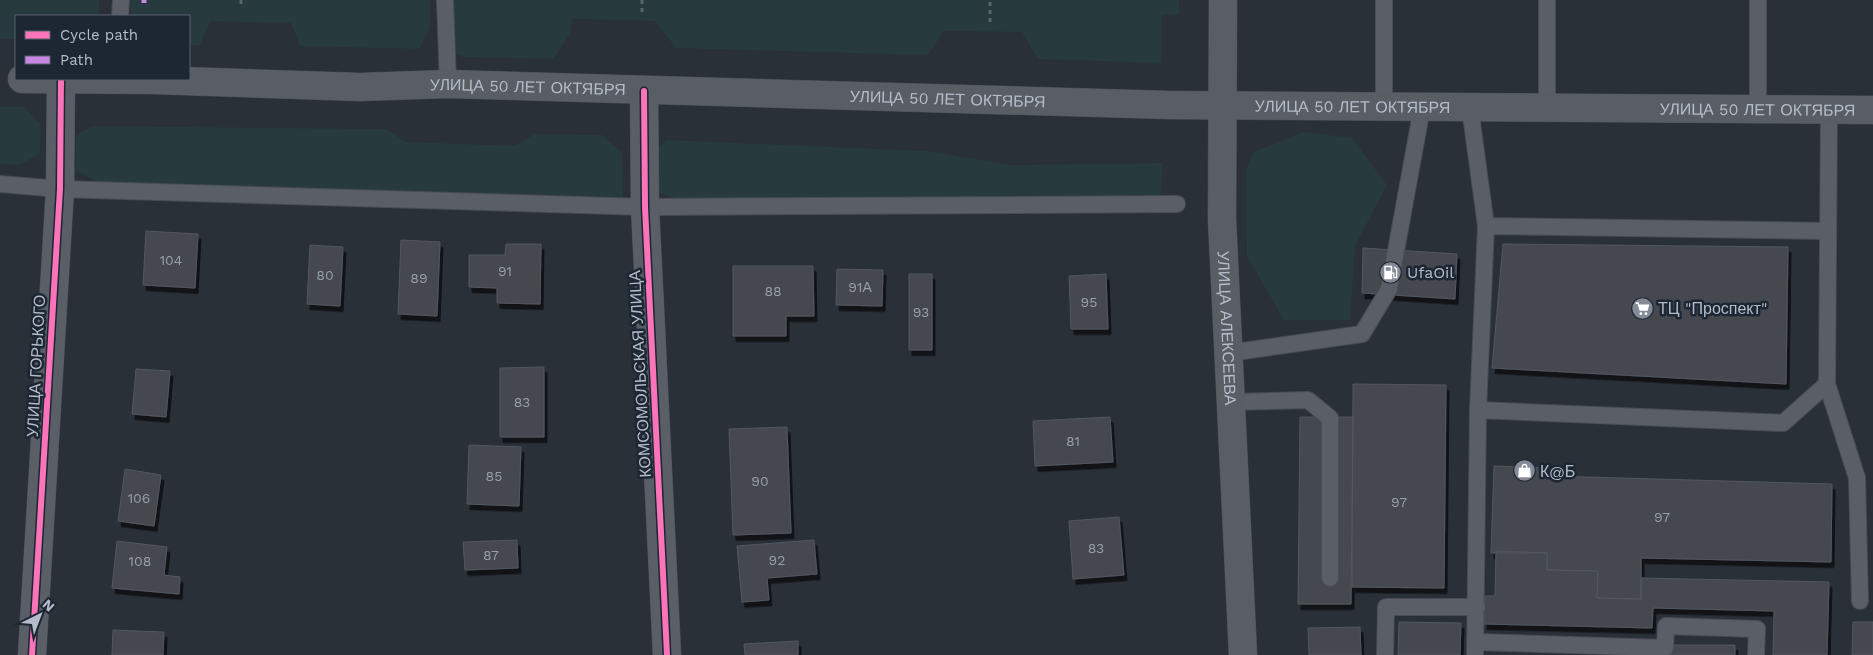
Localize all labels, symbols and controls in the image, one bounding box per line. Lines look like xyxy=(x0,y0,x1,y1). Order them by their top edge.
legend xyxy=(15,15,190,80)
text: Cycle path xyxy=(60,26,138,44)
text: Path xyxy=(60,51,93,69)
street label: УЛИЦА 50 ЛЕТ ОКТЯБРЯ xyxy=(430,74,626,99)
street label: УЛИЦА 50 ЛЕТ ОКТЯБРЯ xyxy=(849,86,1046,111)
street label: УЛИЦА 50 ЛЕТ ОКТЯБРЯ xyxy=(1254,96,1451,117)
street label: УЛИЦА 50 ЛЕТ ОКТЯБРЯ xyxy=(1659,99,1856,119)
street label: УЛИЦА АЛЕКСЕЕВА xyxy=(1214,250,1240,406)
house number: 104 xyxy=(160,252,182,268)
fuel station icon: UfaOil xyxy=(1379,260,1403,284)
house number: 91 xyxy=(498,263,512,279)
place label: UfaOil xyxy=(1407,263,1454,282)
house number: 80 xyxy=(316,267,334,283)
house number: 89 xyxy=(410,270,428,286)
street label: КОМСОМОЛЬСКАЯ УЛИЦА xyxy=(625,270,655,478)
house number: 91А xyxy=(848,279,872,295)
house number: 88 xyxy=(764,283,782,299)
street label: УЛИЦА ГОРЬКОГО xyxy=(23,294,49,438)
house number: 95 xyxy=(1081,294,1097,310)
supermarket icon: ТЦ "Проспект" xyxy=(1630,296,1654,320)
place label: ТЦ "Проспект" xyxy=(1658,299,1767,318)
house number: 93 xyxy=(913,304,929,320)
house number: 83 xyxy=(514,394,530,410)
house number: 81 xyxy=(1066,433,1080,449)
shop icon: К@Б xyxy=(1512,459,1536,483)
place label: К@Б xyxy=(1540,462,1575,481)
house number: 85 xyxy=(486,468,502,484)
house number: 90 xyxy=(751,473,769,489)
house number: 106 xyxy=(128,490,150,506)
house number: 97 xyxy=(1391,494,1407,510)
house number: 97 xyxy=(1654,509,1670,525)
house number: 83 xyxy=(1088,540,1104,556)
house number: 87 xyxy=(483,547,499,563)
house number: 92 xyxy=(769,552,785,568)
house number: 108 xyxy=(129,553,151,569)
north arrow xyxy=(15,590,65,640)
text: N xyxy=(39,596,58,615)

